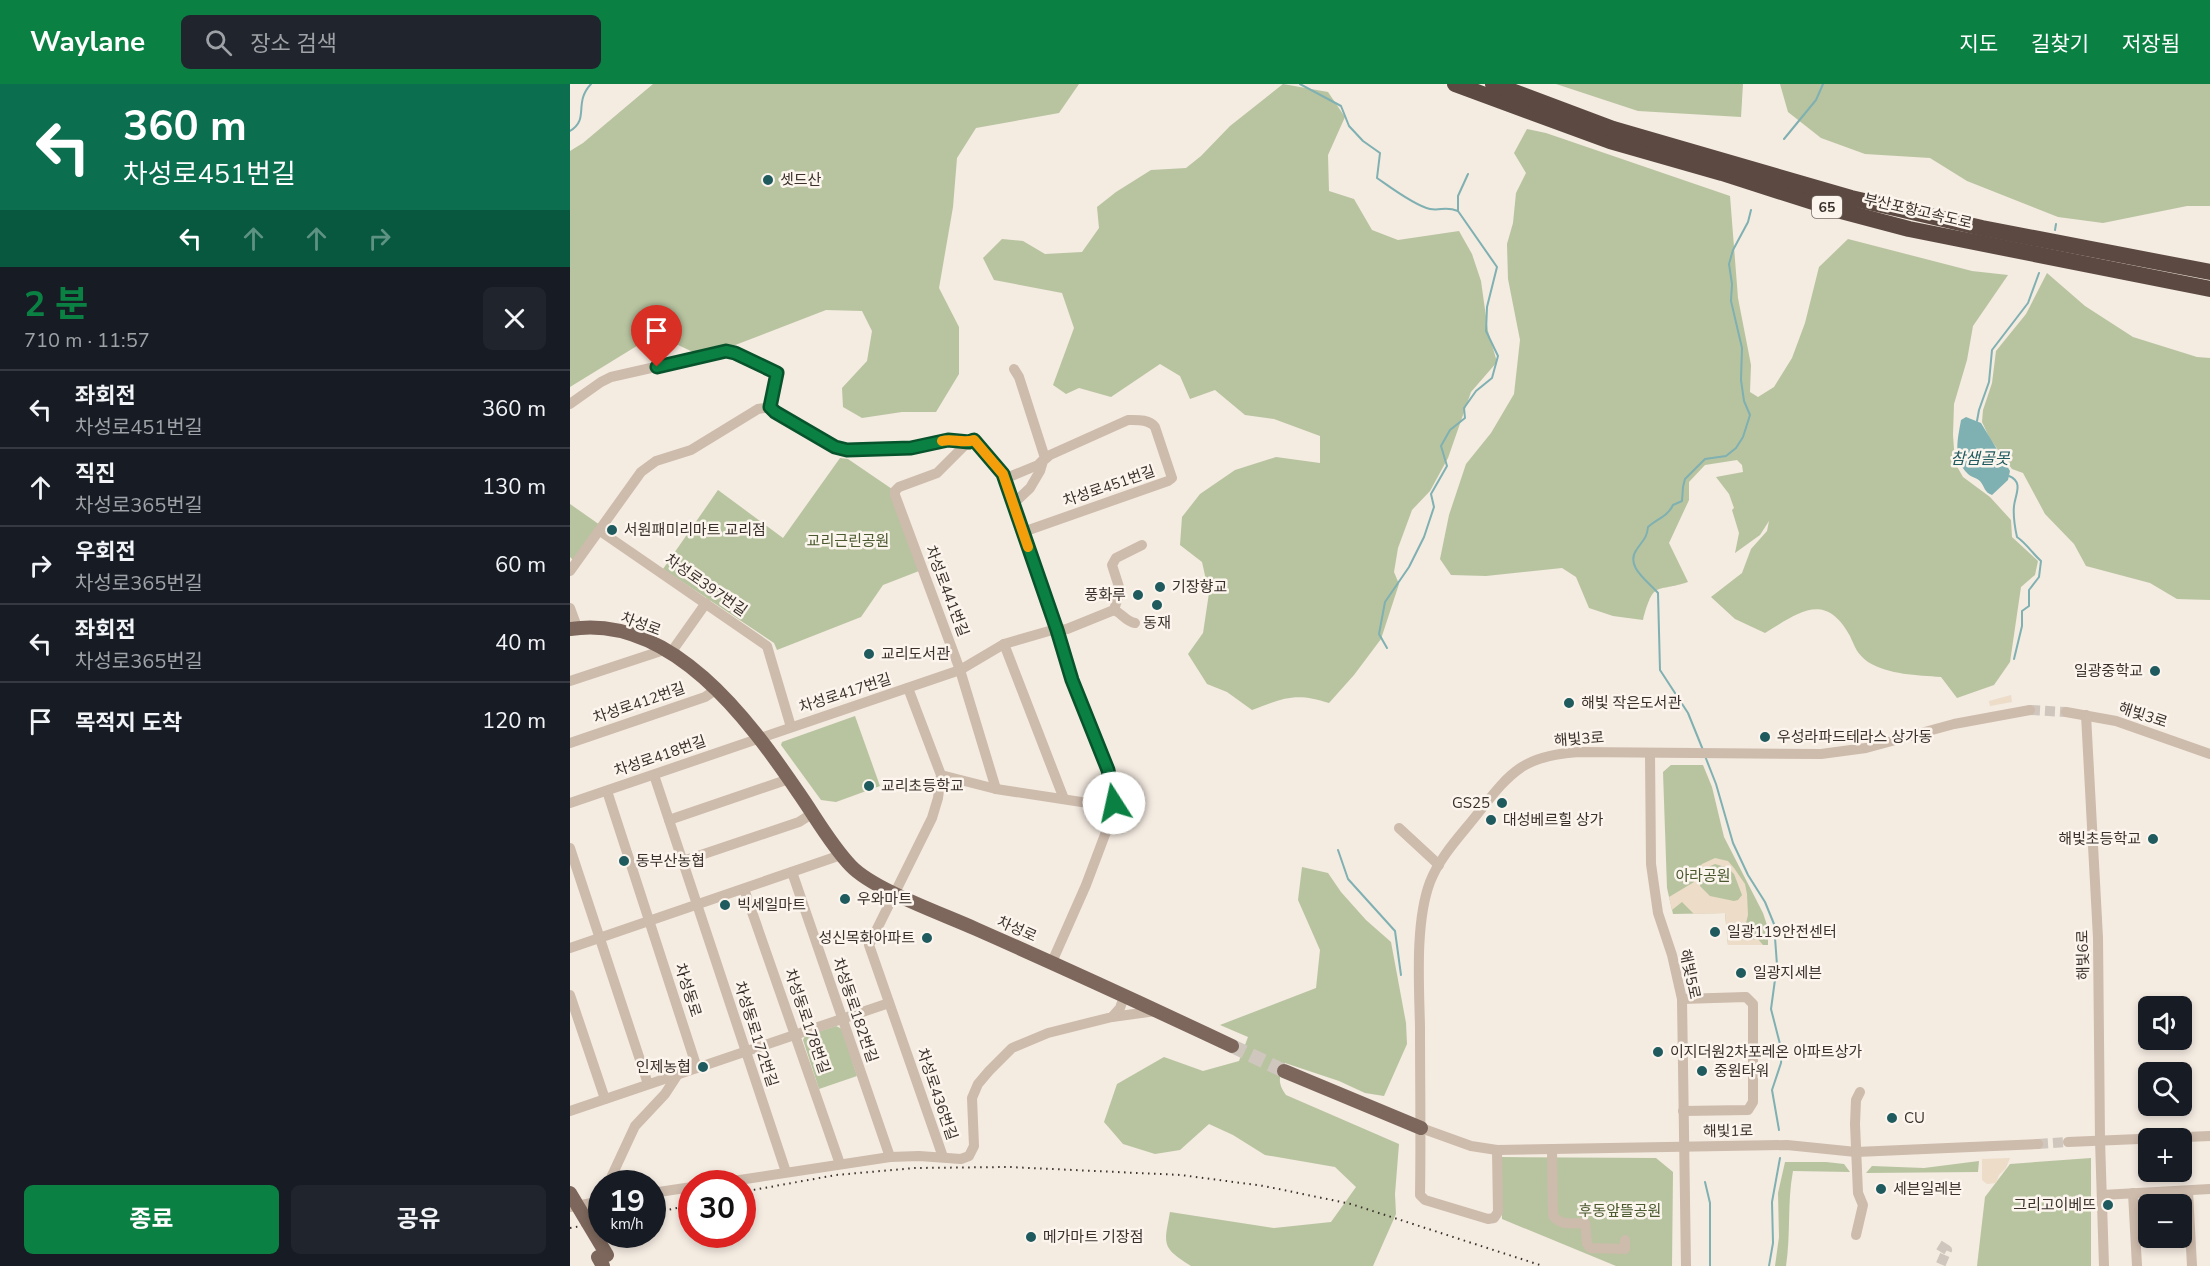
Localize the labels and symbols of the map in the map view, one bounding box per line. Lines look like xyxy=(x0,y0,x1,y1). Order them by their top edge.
place label: 셋드산 xyxy=(780,170,822,190)
marker: 셋드산 xyxy=(761,173,775,187)
street label: 부산포항고속도로 xyxy=(1862,189,1974,233)
road number: 65 xyxy=(1812,196,1842,218)
pin xyxy=(631,305,682,367)
water label: 참샘골못 xyxy=(1951,448,2011,470)
street label: 차성로451번길 xyxy=(1060,461,1158,511)
place label: 서원패미리마트 교리점 xyxy=(624,520,766,540)
marker: 서원패미리마트 교리점 xyxy=(605,523,619,537)
park label: 교리근린공원 xyxy=(807,531,889,551)
street label: 차성로441번길 xyxy=(920,543,974,639)
street label: 차성로397번길 xyxy=(661,549,751,621)
place label: 기장향교 xyxy=(1172,577,1227,597)
marker: 기장향교 xyxy=(1153,580,1167,594)
place label: 풍화루 xyxy=(1085,585,1126,605)
marker: 풍화루 xyxy=(1131,588,1145,602)
marker: 동재 xyxy=(1150,598,1164,612)
street label: 차성로 xyxy=(618,608,664,640)
place label: 동재 xyxy=(1143,613,1171,633)
place label: 교리도서관 xyxy=(881,644,950,664)
marker: 교리도서관 xyxy=(862,647,876,661)
place label: 일광중학교 xyxy=(2074,661,2143,681)
marker: 일광중학교 xyxy=(2148,664,2162,678)
street label: 차성로417번길 xyxy=(796,669,894,717)
street label: 차성로412번길 xyxy=(590,678,688,728)
place label: 해빛 작은도서관 xyxy=(1581,693,1682,713)
marker: 해빛 작은도서관 xyxy=(1562,696,1576,710)
street label: 해빛3로 xyxy=(2116,698,2170,732)
street label: 해빛3로 xyxy=(1553,727,1605,751)
place label: 우성라파드테라스 상가동 xyxy=(1777,727,1933,747)
marker: 우성라파드테라스 상가동 xyxy=(1758,730,1772,744)
street label: 차성로418번길 xyxy=(611,731,709,781)
position arrow xyxy=(1082,771,1146,835)
place label: 교리초등학교 xyxy=(881,776,964,796)
marker: 교리초등학교 xyxy=(862,779,876,793)
place label: GS25 xyxy=(1452,793,1490,813)
marker: GS25 xyxy=(1495,796,1509,810)
place label: 대성베르힐 상가 xyxy=(1503,810,1604,830)
marker: 대성베르힐 상가 xyxy=(1484,813,1498,827)
place label: 해빛초등학교 xyxy=(2058,829,2141,849)
marker: 해빛초등학교 xyxy=(2146,832,2160,846)
place label: 동부산농협 xyxy=(636,851,705,871)
marker: 동부산농협 xyxy=(617,854,631,868)
park label: 아라공원 xyxy=(1675,866,1731,886)
place label: 우와마트 xyxy=(857,889,912,909)
marker: 우와마트 xyxy=(838,892,852,906)
place label: 빅세일마트 xyxy=(737,895,806,915)
marker: 빅세일마트 xyxy=(718,898,732,912)
street label: 차성로 xyxy=(994,911,1040,947)
place label: 일광119안전센터 xyxy=(1727,922,1837,942)
marker: 일광119안전센터 xyxy=(1708,925,1722,939)
place label: 성신목화아파트 xyxy=(818,928,915,948)
street label: 해빛6로 xyxy=(2073,930,2093,980)
marker: 성신목화아파트 xyxy=(920,931,934,945)
street label: 해빛5로 xyxy=(1675,947,1705,1001)
street label: 차성동로182번길 xyxy=(828,955,882,1065)
street label: 차성동로 xyxy=(670,961,706,1019)
place label: 일광지세븐 xyxy=(1753,963,1822,983)
street label: 차성동로178번길 xyxy=(780,966,834,1076)
marker: 일광지세븐 xyxy=(1734,966,1748,980)
street label: 차성동로172번길 xyxy=(730,979,782,1089)
place label: 이지더원2차포레온 아파트상가 xyxy=(1670,1042,1862,1062)
street label: 차성로436번길 xyxy=(912,1045,962,1143)
marker: 이지더원2차포레온 아파트상가 xyxy=(1651,1045,1665,1059)
place label: 인제농협 xyxy=(636,1057,691,1077)
marker: 인제농협 xyxy=(696,1060,710,1074)
place label: 중원타워 xyxy=(1714,1061,1769,1081)
marker: 중원타워 xyxy=(1695,1064,1709,1078)
place label: CU xyxy=(1904,1108,1925,1128)
marker: CU xyxy=(1885,1111,1899,1125)
street label: 해빛1로 xyxy=(1703,1121,1753,1141)
speed limit sign: 30 xyxy=(678,1170,756,1248)
place label: 세븐일레븐 xyxy=(1893,1179,1962,1199)
marker: 세븐일레븐 xyxy=(1874,1182,1888,1196)
place label: 그리고이베뜨 xyxy=(2013,1195,2096,1215)
marker: 그리고이베뜨 xyxy=(2101,1198,2115,1212)
park label: 후동앞뜰공원 xyxy=(1579,1201,1661,1221)
place label: 메가마트 기장점 xyxy=(1043,1227,1143,1247)
marker: 메가마트 기장점 xyxy=(1024,1230,1038,1244)

